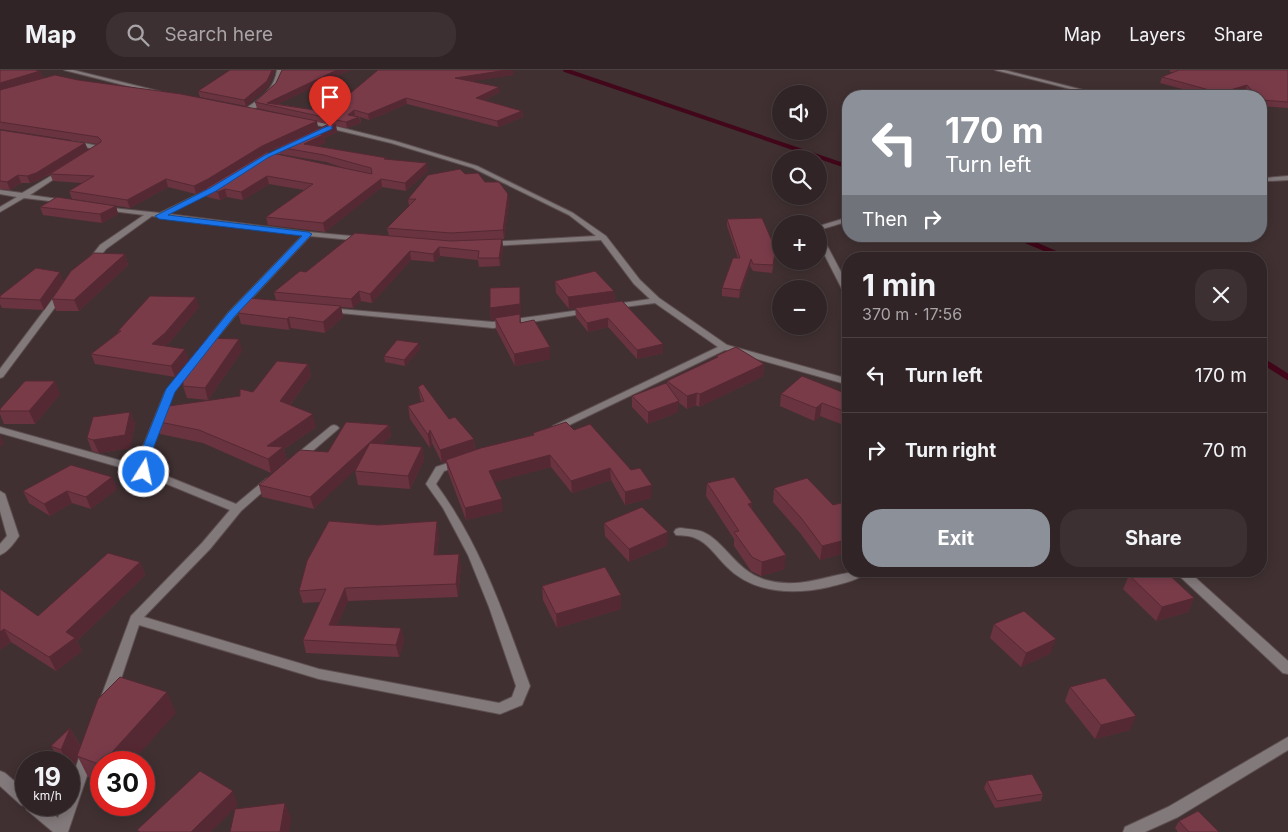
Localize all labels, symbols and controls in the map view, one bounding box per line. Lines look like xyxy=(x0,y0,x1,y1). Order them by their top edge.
search box xyxy=(106,12,456,57)
text: Map xyxy=(25,20,76,49)
icon: search xyxy=(124,21,152,49)
text: Search here xyxy=(164,23,273,46)
text: Map xyxy=(1064,24,1101,45)
text: Layers xyxy=(1129,24,1186,45)
text: Share xyxy=(1214,24,1263,45)
pin xyxy=(309,76,351,127)
icon: arrive xyxy=(316,83,344,111)
map controls xyxy=(772,85,827,335)
button: sound xyxy=(772,85,827,140)
text: 170 m xyxy=(945,109,1044,151)
icon: left xyxy=(862,110,927,175)
button: search xyxy=(772,150,827,205)
text: Turn left xyxy=(945,151,1031,177)
icon: right xyxy=(918,205,946,233)
text: Then xyxy=(862,208,908,231)
button: + xyxy=(772,215,827,270)
text: 1 min xyxy=(862,267,936,303)
button: close xyxy=(1195,269,1247,321)
button: − xyxy=(772,280,827,335)
text: 370 m · 17:56 xyxy=(862,304,962,324)
icon: left xyxy=(862,361,890,389)
text: Turn left xyxy=(905,364,983,387)
text: 170 m xyxy=(1195,364,1247,387)
icon: right xyxy=(862,436,890,464)
text: Turn right xyxy=(905,439,996,462)
text: 70 m xyxy=(1203,439,1247,462)
position arrow xyxy=(117,445,169,497)
button: Exit xyxy=(862,509,1050,567)
button: Share xyxy=(1060,509,1247,567)
speed limit sign: 30 xyxy=(90,751,155,816)
text: 19 xyxy=(34,762,61,792)
text: km/h xyxy=(33,788,62,803)

